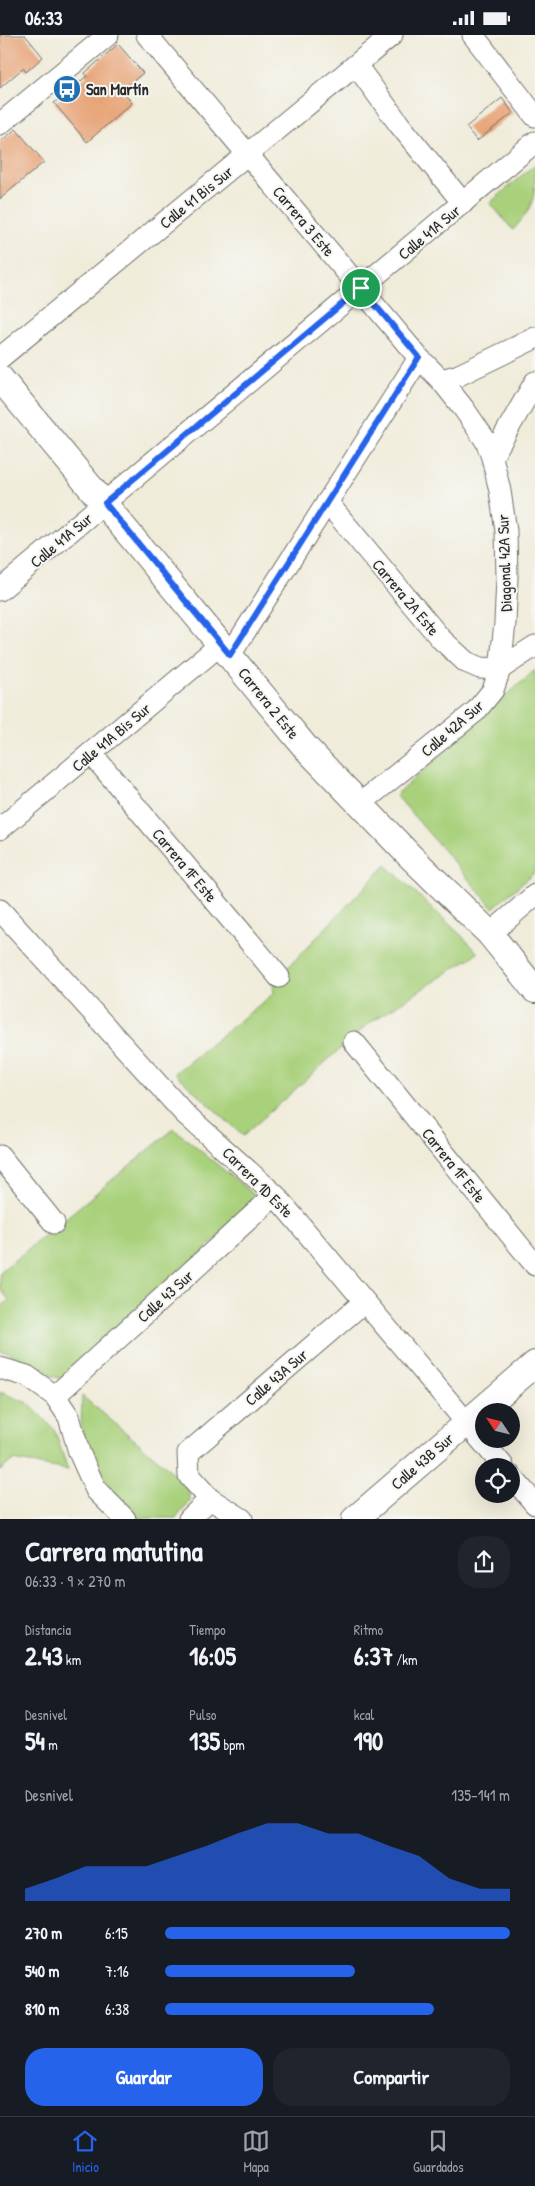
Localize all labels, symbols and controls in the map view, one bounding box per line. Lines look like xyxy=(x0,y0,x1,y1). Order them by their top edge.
text: 06:33 xyxy=(25,5,63,31)
bus stop icon: San Martín xyxy=(52,74,82,104)
place label: San Martín xyxy=(86,78,149,100)
street label: Calle 41 Bis Sur xyxy=(155,160,237,234)
street label: Carrera 3 Este xyxy=(268,181,340,261)
street label: Calle 41A Sur xyxy=(393,199,465,265)
pin xyxy=(340,267,382,309)
icon: arrive xyxy=(347,274,375,302)
street label: Calle 41A Sur xyxy=(25,507,97,573)
street label: Diagonal 42A Sur xyxy=(491,514,517,612)
street label: Carrera 2A Este xyxy=(367,554,445,641)
street label: Carrera 2 Este xyxy=(233,663,305,744)
street label: Calle 42A Sur xyxy=(416,694,488,762)
street label: Calle 41A Bis Sur xyxy=(67,697,155,777)
street label: Carrera 1F Este xyxy=(148,823,223,907)
street label: Carrera 1F Este xyxy=(417,1123,491,1208)
street label: Carrera 1D Este xyxy=(218,1142,299,1223)
street label: Calle 43 Sur xyxy=(132,1265,198,1327)
street label: Calle 43A Sur xyxy=(240,1344,312,1410)
north arrow xyxy=(475,1403,520,1447)
map controls xyxy=(475,1403,520,1503)
street label: Calle 43B Sur xyxy=(386,1427,458,1495)
button: locate xyxy=(475,1458,520,1503)
text: Carrera matutina xyxy=(25,1532,203,1570)
button: share xyxy=(458,1536,510,1588)
text: 06:33 · 9 × 270 m xyxy=(25,1570,125,1592)
text: Distancia xyxy=(25,1620,71,1639)
text: Tiempo xyxy=(189,1620,226,1639)
text: Ritmo xyxy=(354,1620,383,1639)
text: 2.43 xyxy=(25,1639,63,1673)
text: 16:05 xyxy=(189,1639,236,1673)
text: 6:37 xyxy=(354,1639,393,1673)
text: km xyxy=(63,1650,81,1669)
text: /km xyxy=(393,1650,418,1669)
text: Desnivel xyxy=(25,1705,67,1724)
text: Pulso xyxy=(189,1705,216,1724)
text: kcal xyxy=(354,1705,374,1724)
text: 54 xyxy=(25,1724,45,1758)
text: 135 xyxy=(189,1724,220,1758)
text: 190 xyxy=(354,1724,383,1758)
text: m xyxy=(45,1735,58,1754)
text: bpm xyxy=(220,1735,245,1754)
text: Desnivel xyxy=(25,1784,73,1806)
text: 135–141 m xyxy=(451,1784,510,1806)
text: 270 m xyxy=(25,1922,62,1944)
text: 6:15 xyxy=(105,1922,128,1944)
text: 540 m xyxy=(25,1960,60,1982)
text: 7:16 xyxy=(105,1960,129,1982)
text: 810 m xyxy=(25,1998,59,2020)
text: 6:38 xyxy=(105,1998,129,2020)
button: Guardar xyxy=(25,2048,263,2106)
button: Compartir xyxy=(273,2048,510,2106)
tab: Inicio xyxy=(71,2127,99,2176)
tab: Mapa xyxy=(242,2127,270,2176)
tab: Guardados xyxy=(413,2127,464,2176)

